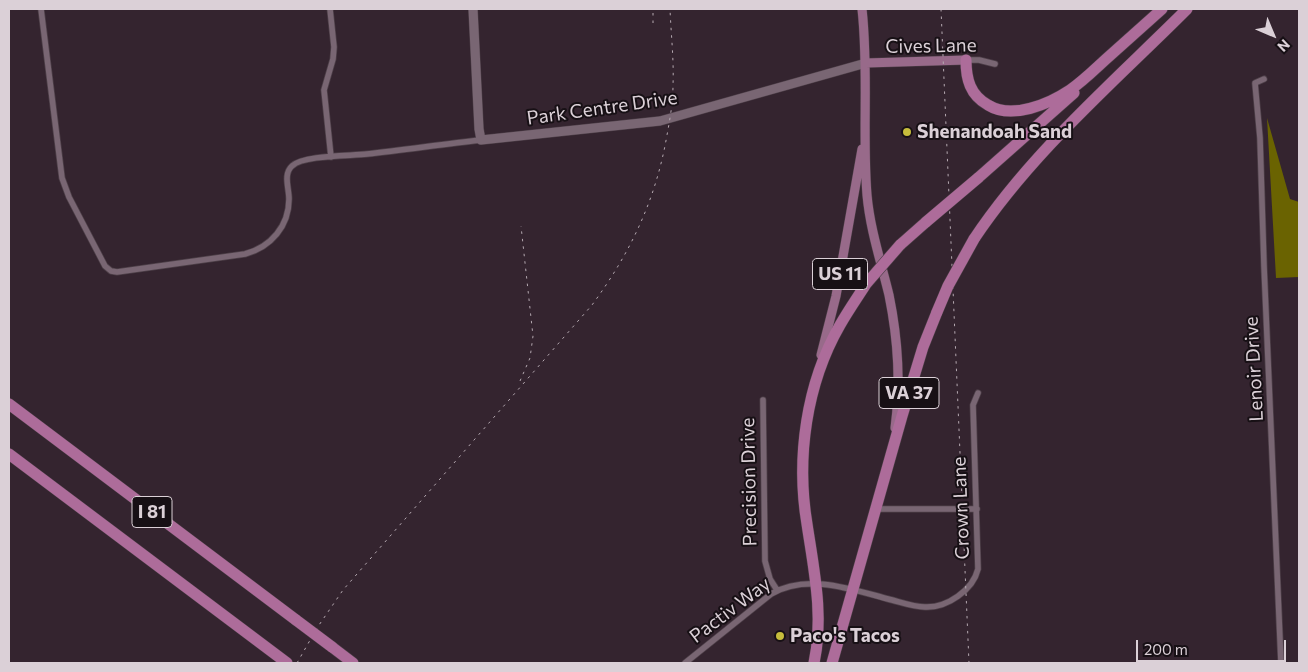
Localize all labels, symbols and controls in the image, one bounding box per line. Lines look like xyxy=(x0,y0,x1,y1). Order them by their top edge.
north arrow xyxy=(1248,10,1298,60)
street label: Cives Lane xyxy=(885,34,977,58)
text: N xyxy=(1274,36,1294,56)
street label: Park Centre Drive xyxy=(525,86,679,130)
place label: Shenandoah Sand xyxy=(917,121,1072,143)
marker: Shenandoah Sand xyxy=(901,126,913,138)
road number: US 11 xyxy=(812,258,868,290)
street label: Lenoir Drive xyxy=(1240,316,1268,422)
road number: VA 37 xyxy=(879,378,939,408)
street label: Precision Drive xyxy=(736,417,762,547)
street label: Crown Lane xyxy=(948,456,974,560)
road number: I 81 xyxy=(132,497,172,528)
street label: Pactiv Way xyxy=(685,572,775,648)
place label: Paco's Tacos xyxy=(790,625,900,647)
marker: Paco's Tacos xyxy=(774,630,786,642)
scale bar xyxy=(1138,630,1288,662)
text: 200 m xyxy=(1144,640,1188,658)

